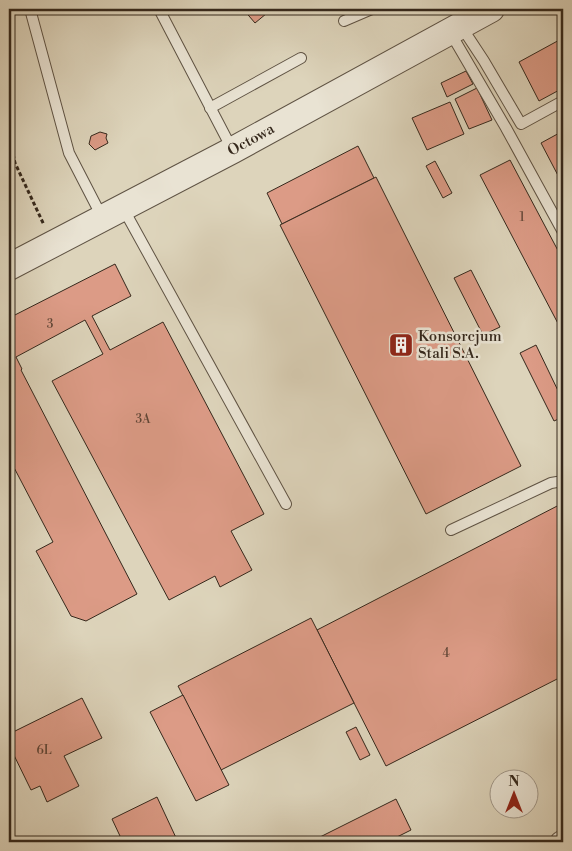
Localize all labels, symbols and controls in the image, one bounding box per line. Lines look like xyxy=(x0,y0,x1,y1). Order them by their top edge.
street label: Octowa xyxy=(224,119,278,161)
house number: 1 xyxy=(519,210,525,225)
house number: 3 xyxy=(47,317,54,332)
place label: Konsorcjum Stali S.A. xyxy=(418,327,502,363)
building icon: Konsorcjum Stali S.A. xyxy=(388,332,414,358)
house number: 3A xyxy=(136,412,151,427)
house number: 4 xyxy=(442,646,450,661)
house number: 6L xyxy=(36,743,52,758)
north arrow xyxy=(490,768,540,818)
text: N xyxy=(508,773,520,791)

